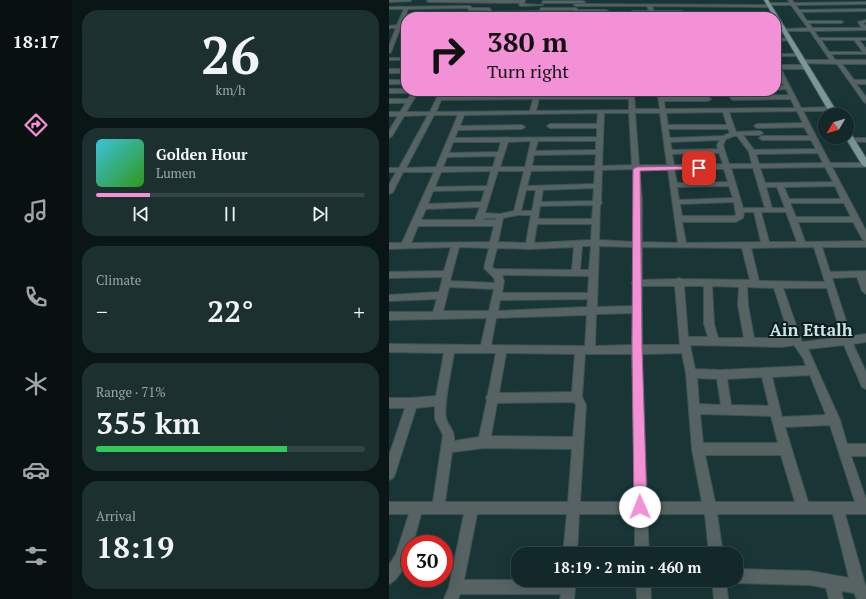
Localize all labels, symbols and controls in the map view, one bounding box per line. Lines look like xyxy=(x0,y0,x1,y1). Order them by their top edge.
text: 26 xyxy=(201,20,260,89)
text: 380 m xyxy=(487,23,568,60)
icon: right xyxy=(421,28,473,80)
text: 18:17 xyxy=(13,29,59,53)
text: Turn right xyxy=(487,59,569,83)
text: km/h xyxy=(215,81,246,99)
north arrow xyxy=(818,108,854,144)
map controls xyxy=(818,108,854,144)
icon: directions xyxy=(22,111,50,139)
text: Golden Hour xyxy=(156,144,248,164)
pin xyxy=(682,151,716,185)
icon: arrive xyxy=(688,157,710,179)
text: Lumen xyxy=(156,164,196,182)
icon: music xyxy=(22,197,50,225)
icon: previous xyxy=(130,203,152,225)
icon: pause xyxy=(219,203,241,225)
icon: next xyxy=(309,203,331,225)
text: Climate xyxy=(96,271,141,289)
icon: phone xyxy=(22,283,50,311)
text: 22° xyxy=(207,291,254,331)
text: − xyxy=(96,297,108,326)
text: + xyxy=(353,297,365,326)
district label: Ain Ettalh xyxy=(769,318,853,341)
icon: climate xyxy=(22,370,50,398)
text: Range · 71% xyxy=(96,383,166,401)
text: 355 km xyxy=(96,403,200,443)
icon: car xyxy=(22,456,50,484)
position arrow xyxy=(619,486,661,528)
text: Arrival xyxy=(96,507,136,525)
text: 18:19 xyxy=(96,527,174,567)
speed limit sign: 30 xyxy=(401,535,453,587)
icon: filters xyxy=(22,542,50,570)
text: 18:19 · 2 min · 460 m xyxy=(553,557,701,577)

